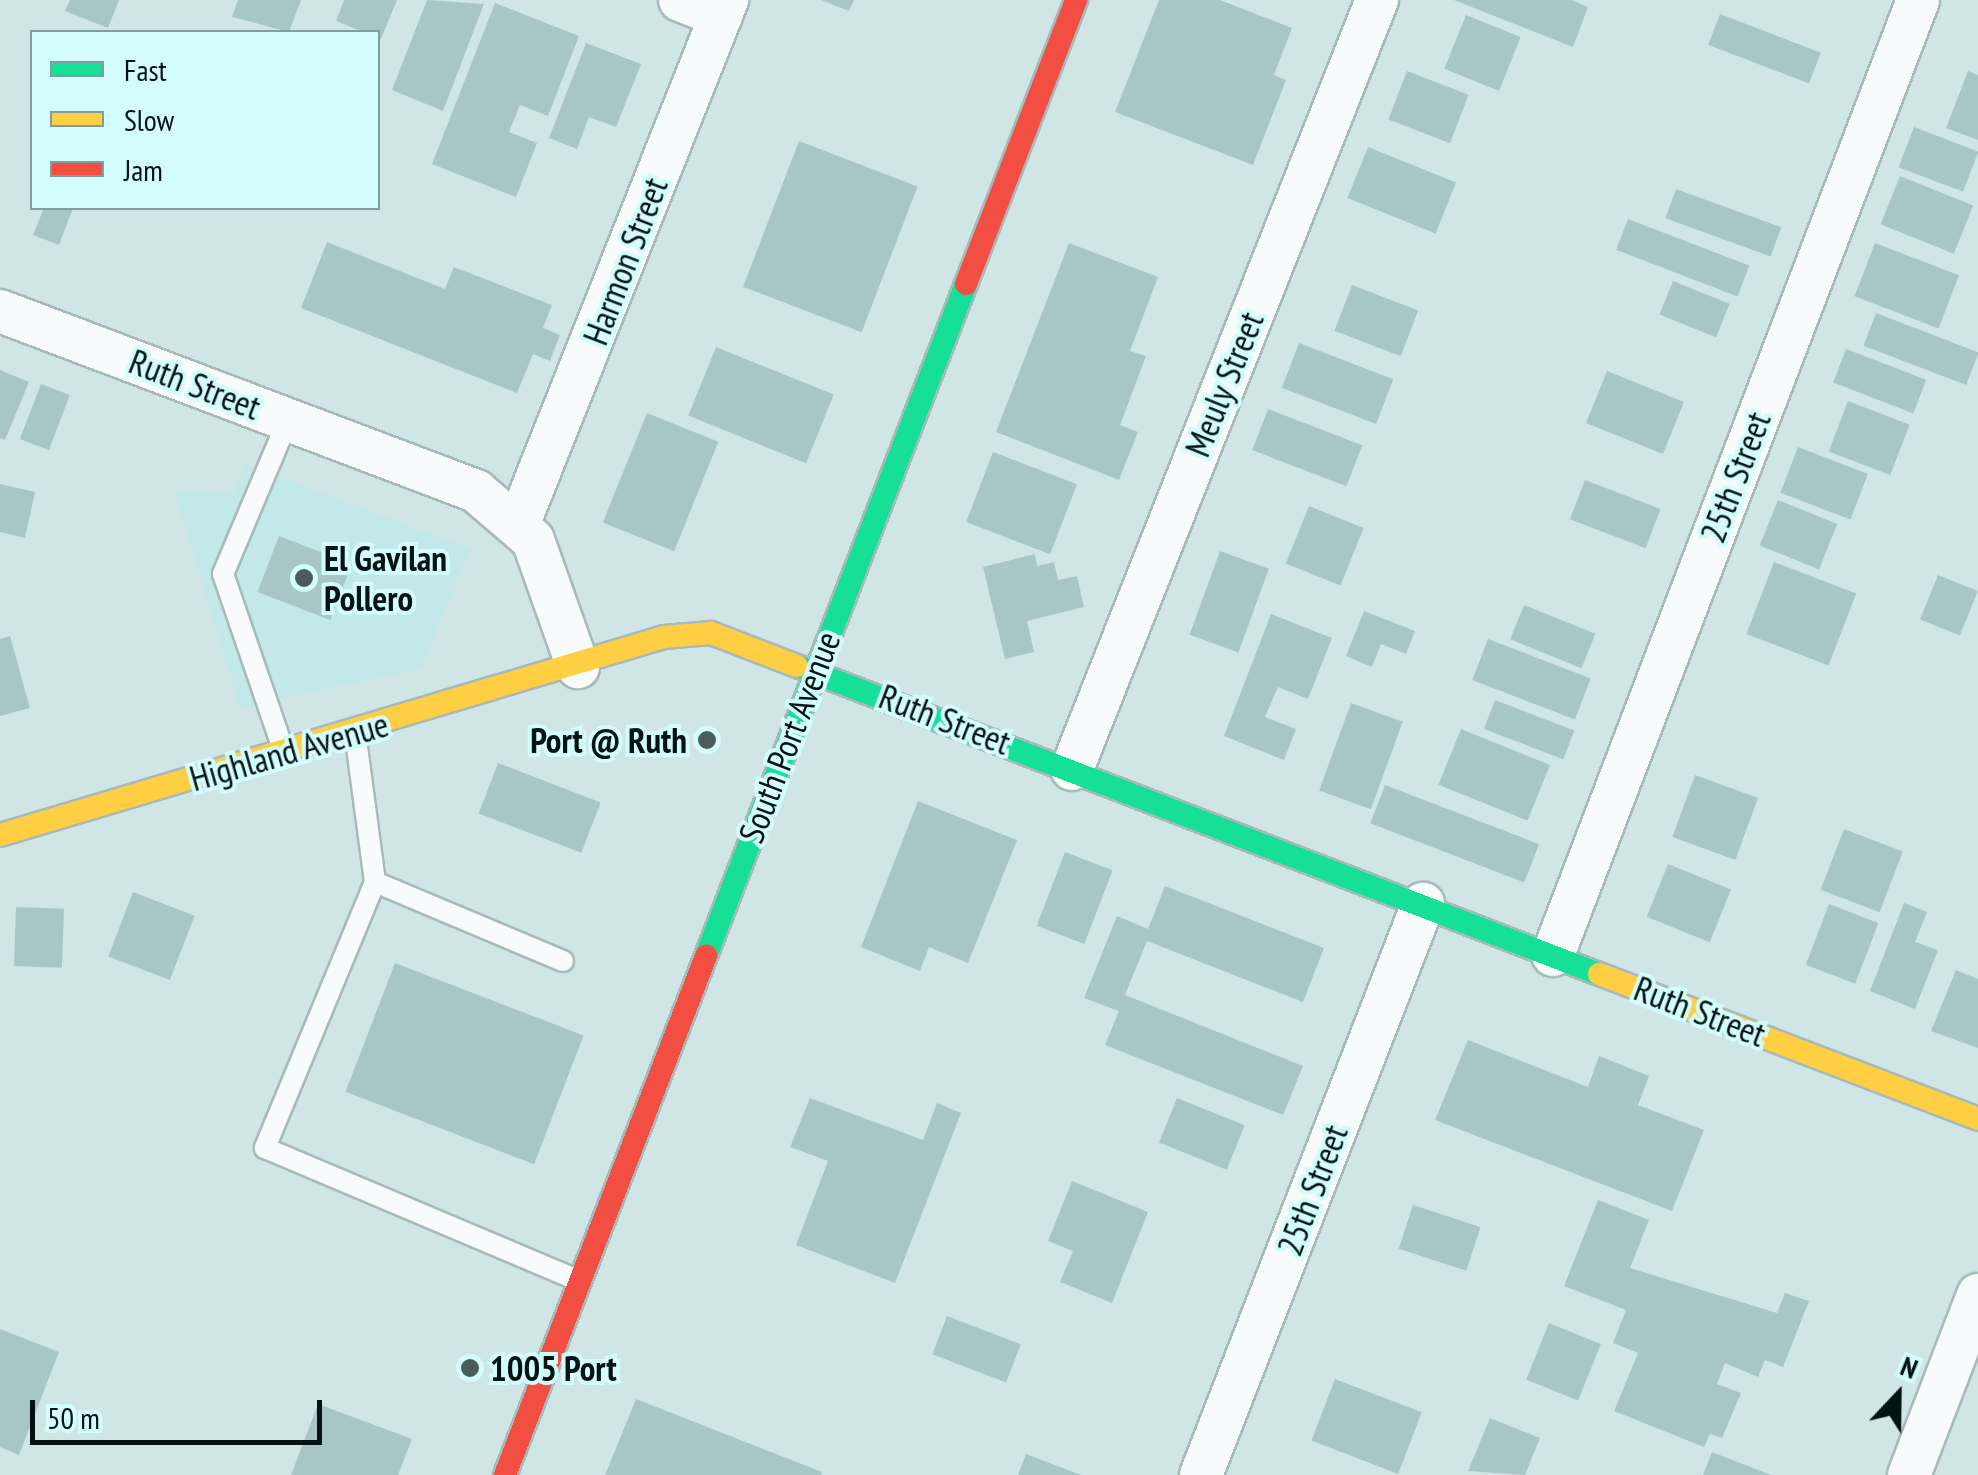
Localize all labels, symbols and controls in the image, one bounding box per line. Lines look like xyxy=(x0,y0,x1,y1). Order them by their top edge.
legend xyxy=(30,30,380,210)
text: Fast xyxy=(124,50,167,89)
text: Slow xyxy=(124,100,174,139)
text: Jam xyxy=(124,150,163,189)
street label: Harmon Street xyxy=(574,172,676,350)
street label: Meuly Street xyxy=(1176,305,1272,463)
street label: Ruth Street xyxy=(124,340,266,428)
street label: 25th Street xyxy=(1691,406,1779,548)
place label: El Gavilan Pollero xyxy=(324,537,447,619)
marker: El Gavilan Pollero xyxy=(293,567,315,589)
street label: South Port Avenue xyxy=(729,625,849,849)
street label: Ruth Street xyxy=(874,675,1016,763)
street label: Highland Avenue xyxy=(184,702,394,800)
place label: Port @ Ruth xyxy=(530,719,687,761)
marker: Port @ Ruth xyxy=(696,729,718,751)
street label: Ruth Street xyxy=(1629,967,1771,1055)
street label: 25th Street xyxy=(1268,1119,1356,1261)
north arrow xyxy=(1848,1345,1948,1445)
place label: 1005 Port xyxy=(490,1347,617,1389)
text: N xyxy=(1895,1347,1923,1387)
marker: 1005 Port xyxy=(459,1357,481,1379)
scale bar xyxy=(35,1380,328,1442)
text: 50 m xyxy=(47,1398,100,1437)

